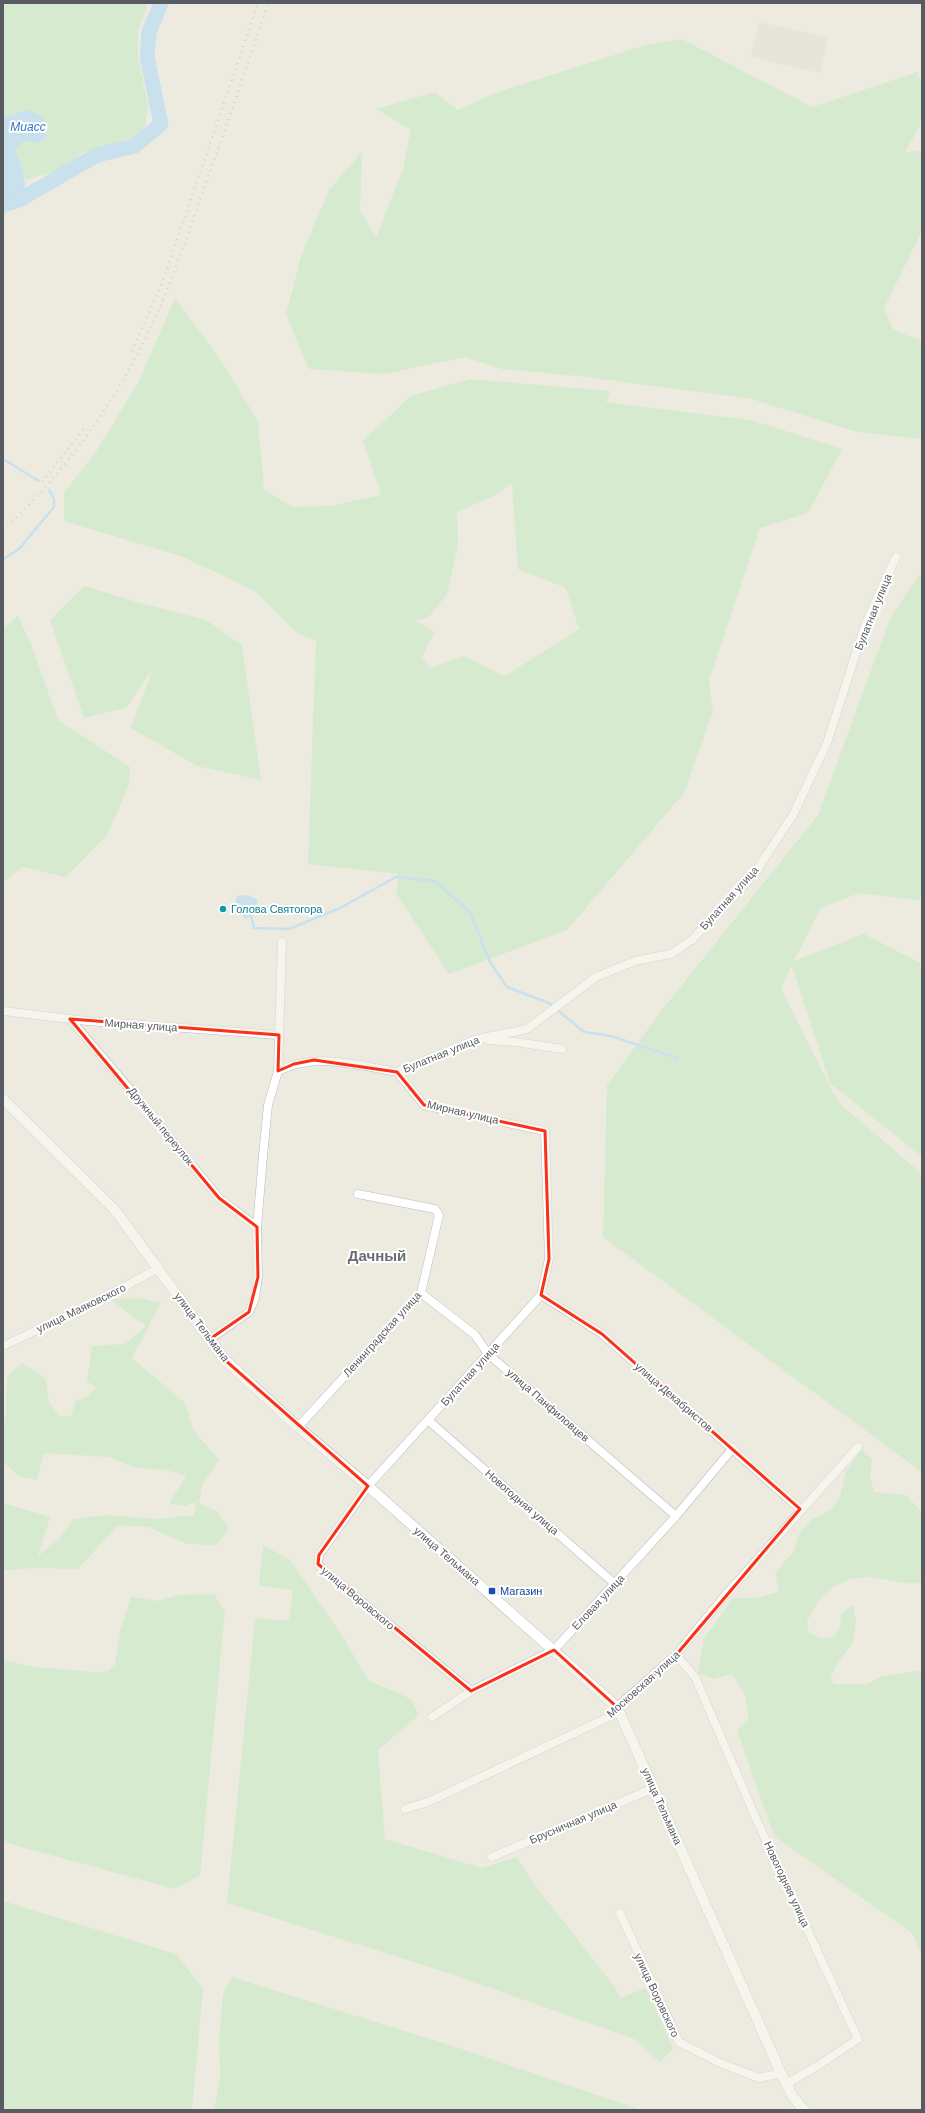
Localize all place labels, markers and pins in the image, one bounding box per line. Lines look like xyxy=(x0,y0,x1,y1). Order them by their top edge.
place label: Голова Святогора xyxy=(231,903,323,915)
marker: Голова Святогора xyxy=(218,904,228,914)
place label: Магазин xyxy=(500,1585,542,1597)
marker: Магазин xyxy=(487,1586,497,1596)

